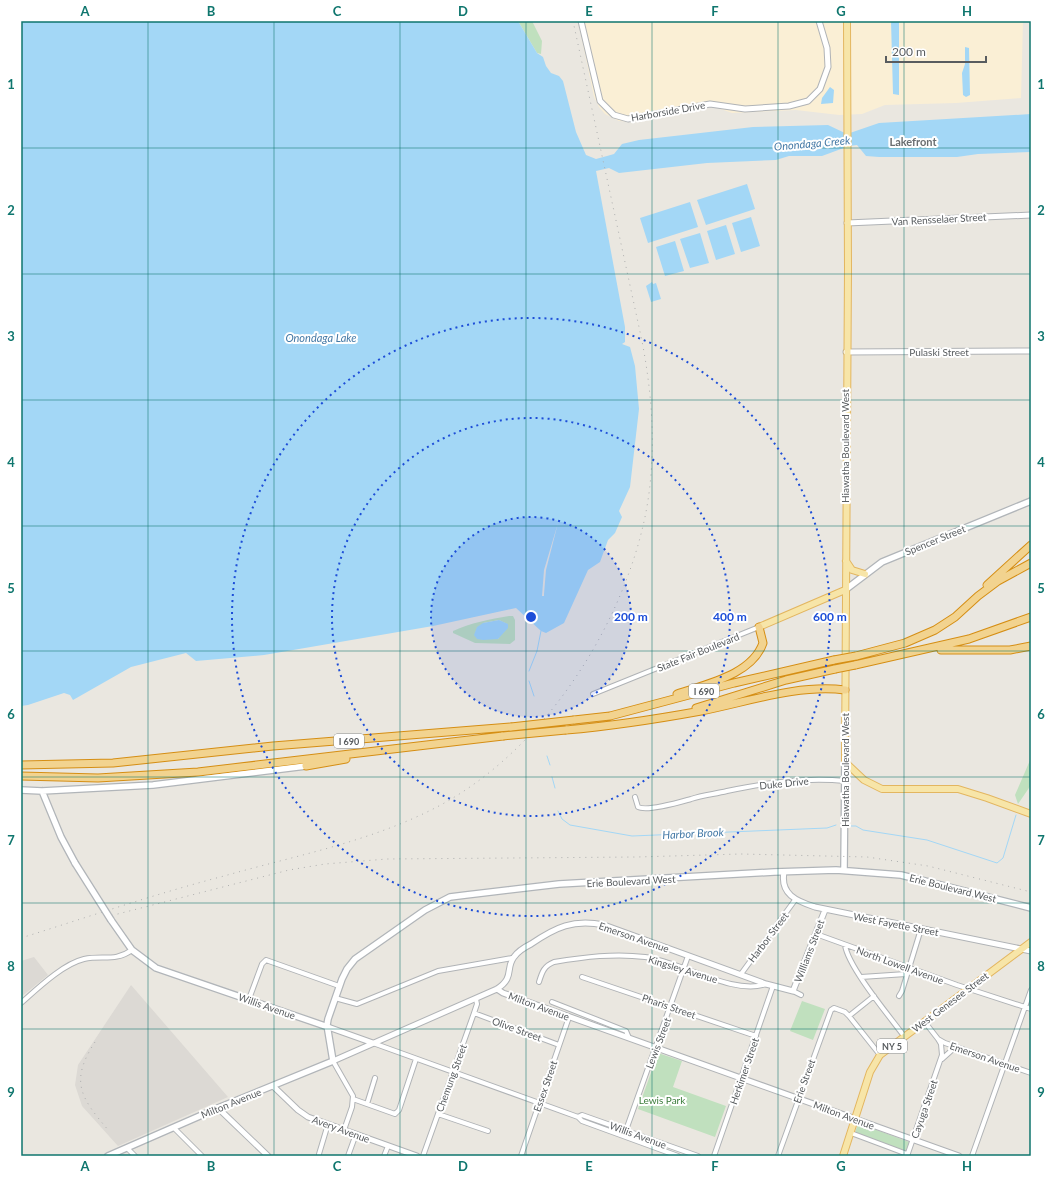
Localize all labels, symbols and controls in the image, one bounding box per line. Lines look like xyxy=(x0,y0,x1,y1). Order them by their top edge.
text: A xyxy=(79,3,90,19)
text: B xyxy=(207,3,216,19)
text: C xyxy=(333,3,342,19)
text: D xyxy=(458,3,468,19)
text: E xyxy=(585,3,593,19)
text: F xyxy=(711,3,719,19)
text: G xyxy=(836,3,846,19)
text: H xyxy=(962,3,972,19)
scale bar xyxy=(886,38,986,64)
text: 200 m xyxy=(892,44,926,59)
text: 1 xyxy=(7,76,15,92)
text: 1 xyxy=(1037,76,1045,92)
street label: Harborside Drive xyxy=(630,99,706,123)
water label: Onondaga Creek xyxy=(773,133,851,153)
district label: Lakefront xyxy=(889,135,937,148)
text: 2 xyxy=(7,202,15,218)
text: 2 xyxy=(1037,202,1045,218)
street label: Van Rensselaer Street xyxy=(891,211,987,227)
text: 3 xyxy=(7,328,15,344)
text: 3 xyxy=(1037,328,1045,344)
water label: Onondaga Lake xyxy=(285,331,357,344)
street label: Pulaski Street xyxy=(909,346,969,358)
street label: Hiawatha Boulevard West xyxy=(839,389,851,503)
text: 4 xyxy=(7,454,15,470)
text: 4 xyxy=(1037,454,1045,470)
street label: Spencer Street xyxy=(903,522,967,558)
text: 5 xyxy=(7,580,15,596)
text: 5 xyxy=(1037,580,1045,596)
text: 200 m xyxy=(614,609,648,624)
text: 400 m xyxy=(713,609,747,624)
text: 600 m xyxy=(813,609,847,624)
centre of rings xyxy=(524,610,538,624)
street label: State Fair Boulevard xyxy=(655,630,741,674)
road number: I 690 xyxy=(689,684,719,698)
text: 6 xyxy=(7,706,15,722)
text: 6 xyxy=(1037,706,1045,722)
street label: Hiawatha Boulevard West xyxy=(839,713,851,827)
road number: I 690 xyxy=(334,734,364,748)
street label: Duke Drive xyxy=(759,774,809,792)
water label: Harbor Brook xyxy=(662,825,725,841)
text: 7 xyxy=(7,832,15,848)
text: 7 xyxy=(1037,832,1045,848)
street label: Erie Boulevard West xyxy=(908,871,998,905)
street label: Erie Boulevard West xyxy=(586,873,676,889)
street label: Harbor Street xyxy=(745,909,791,964)
street label: West Fayette Street xyxy=(852,910,940,938)
street label: Williams Street xyxy=(792,918,827,984)
street label: Emerson Avenue xyxy=(597,919,671,955)
street label: North Lowell Avenue xyxy=(855,944,945,986)
street label: Kingsley Avenue xyxy=(647,953,719,985)
text: 8 xyxy=(7,958,15,974)
text: 8 xyxy=(1037,958,1045,974)
street label: West Genesee Street xyxy=(909,969,991,1035)
street label: Milton Avenue xyxy=(507,989,571,1023)
street label: Willis Avenue xyxy=(237,991,297,1021)
street label: Pharis Street xyxy=(641,991,698,1021)
street label: Olive Street xyxy=(491,1014,544,1044)
street label: Lewis Street xyxy=(643,1016,673,1070)
street label: Herkimer Street xyxy=(727,1036,761,1106)
road number: NY 5 xyxy=(877,1039,907,1053)
street label: Emerson Avenue xyxy=(948,1039,1022,1075)
street label: Chemung Street xyxy=(433,1042,469,1113)
street label: Erie Street xyxy=(791,1057,818,1105)
street label: Essex Street xyxy=(531,1058,560,1113)
street label: Cayuga Street xyxy=(908,1078,940,1140)
text: 9 xyxy=(7,1084,15,1100)
text: 9 xyxy=(1037,1084,1045,1100)
street label: Milton Avenue xyxy=(199,1085,263,1121)
park label: Lewis Park xyxy=(639,1094,686,1106)
street label: Milton Avenue xyxy=(812,1098,876,1132)
street label: Avery Avenue xyxy=(310,1113,372,1145)
street label: Willis Avenue xyxy=(608,1119,668,1151)
text: A xyxy=(79,1158,90,1174)
text: B xyxy=(207,1158,216,1174)
text: C xyxy=(333,1158,342,1174)
text: D xyxy=(458,1158,468,1174)
text: E xyxy=(585,1158,593,1174)
text: F xyxy=(711,1158,719,1174)
text: G xyxy=(836,1158,846,1174)
text: H xyxy=(962,1158,972,1174)

